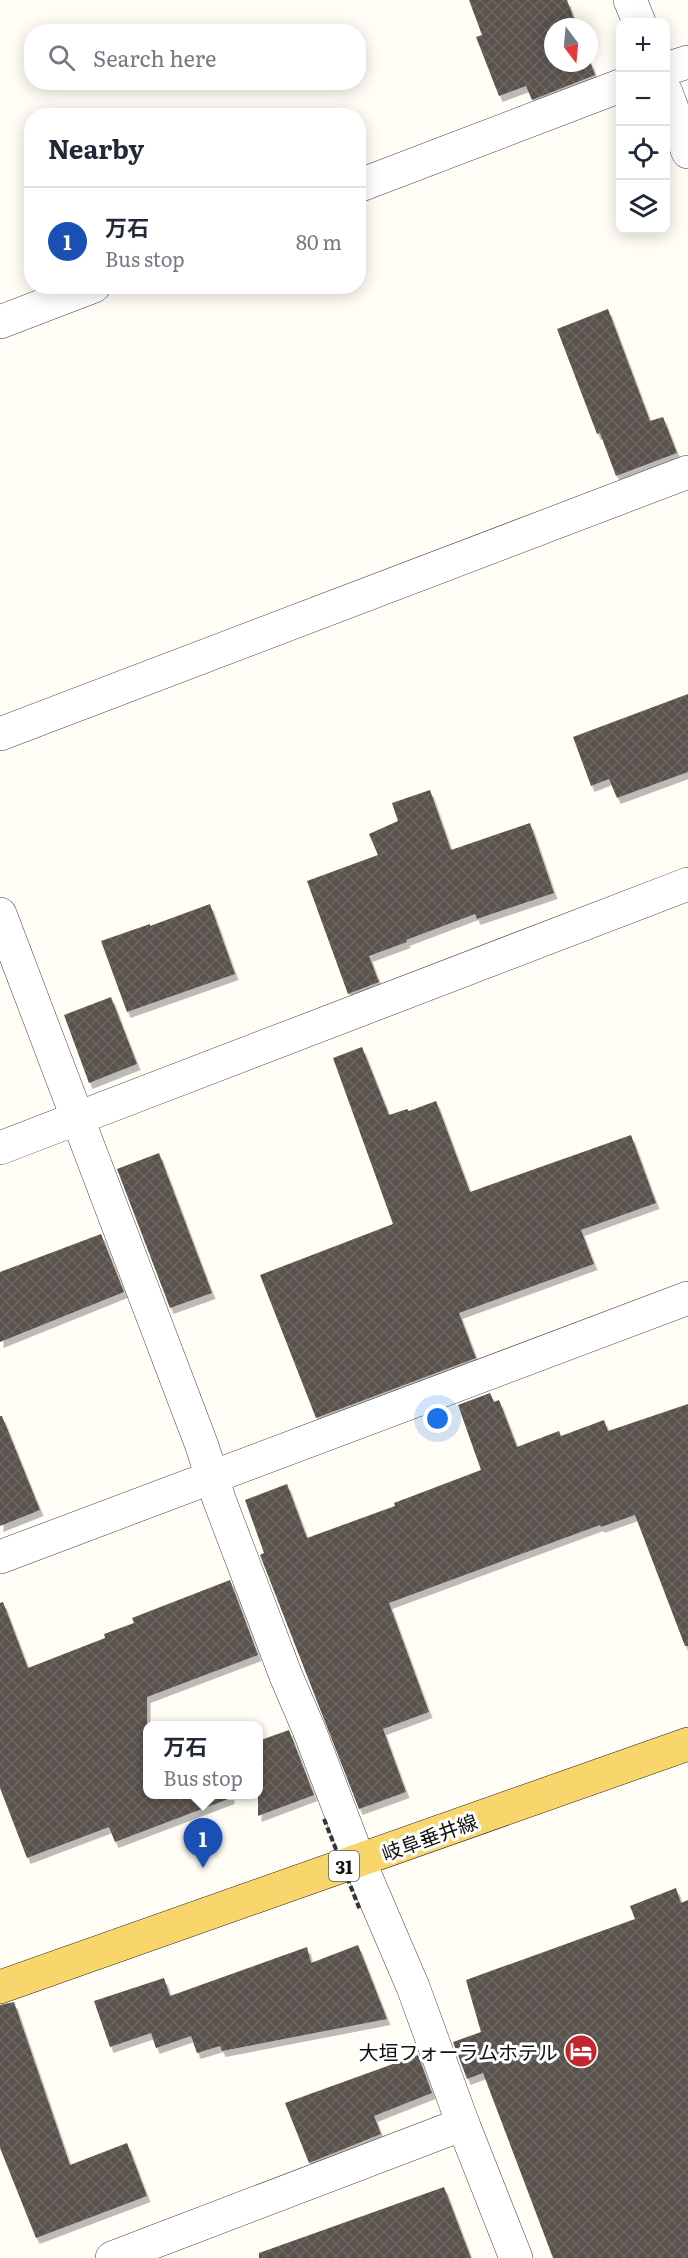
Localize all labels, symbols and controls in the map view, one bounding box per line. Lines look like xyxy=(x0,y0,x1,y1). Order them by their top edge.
north arrow xyxy=(544,18,598,72)
map controls xyxy=(616,18,670,234)
button: + xyxy=(616,18,670,72)
search box xyxy=(24,24,366,90)
icon: search xyxy=(45,41,78,74)
text: Search here xyxy=(93,41,216,74)
button: − xyxy=(616,72,670,126)
button: locate xyxy=(616,126,670,180)
text: Nearby xyxy=(48,128,144,167)
button: layers xyxy=(616,180,670,234)
text: 万石 xyxy=(105,210,149,243)
text: 1 xyxy=(63,226,72,256)
text: 80 m xyxy=(296,226,342,256)
text: Bus stop xyxy=(105,243,185,273)
your location xyxy=(423,1404,452,1433)
popup xyxy=(143,1721,263,1799)
text: 万石 xyxy=(163,1729,207,1762)
text: Bus stop xyxy=(163,1762,243,1792)
street label: 岐阜垂井線 xyxy=(377,1805,481,1867)
pin: 1 xyxy=(184,1818,222,1868)
road number: 31 xyxy=(329,1851,359,1881)
hotel icon: 大垣フォーラムホテル xyxy=(563,2033,599,2069)
place label: 大垣フォーラムホテル xyxy=(359,2036,558,2066)

